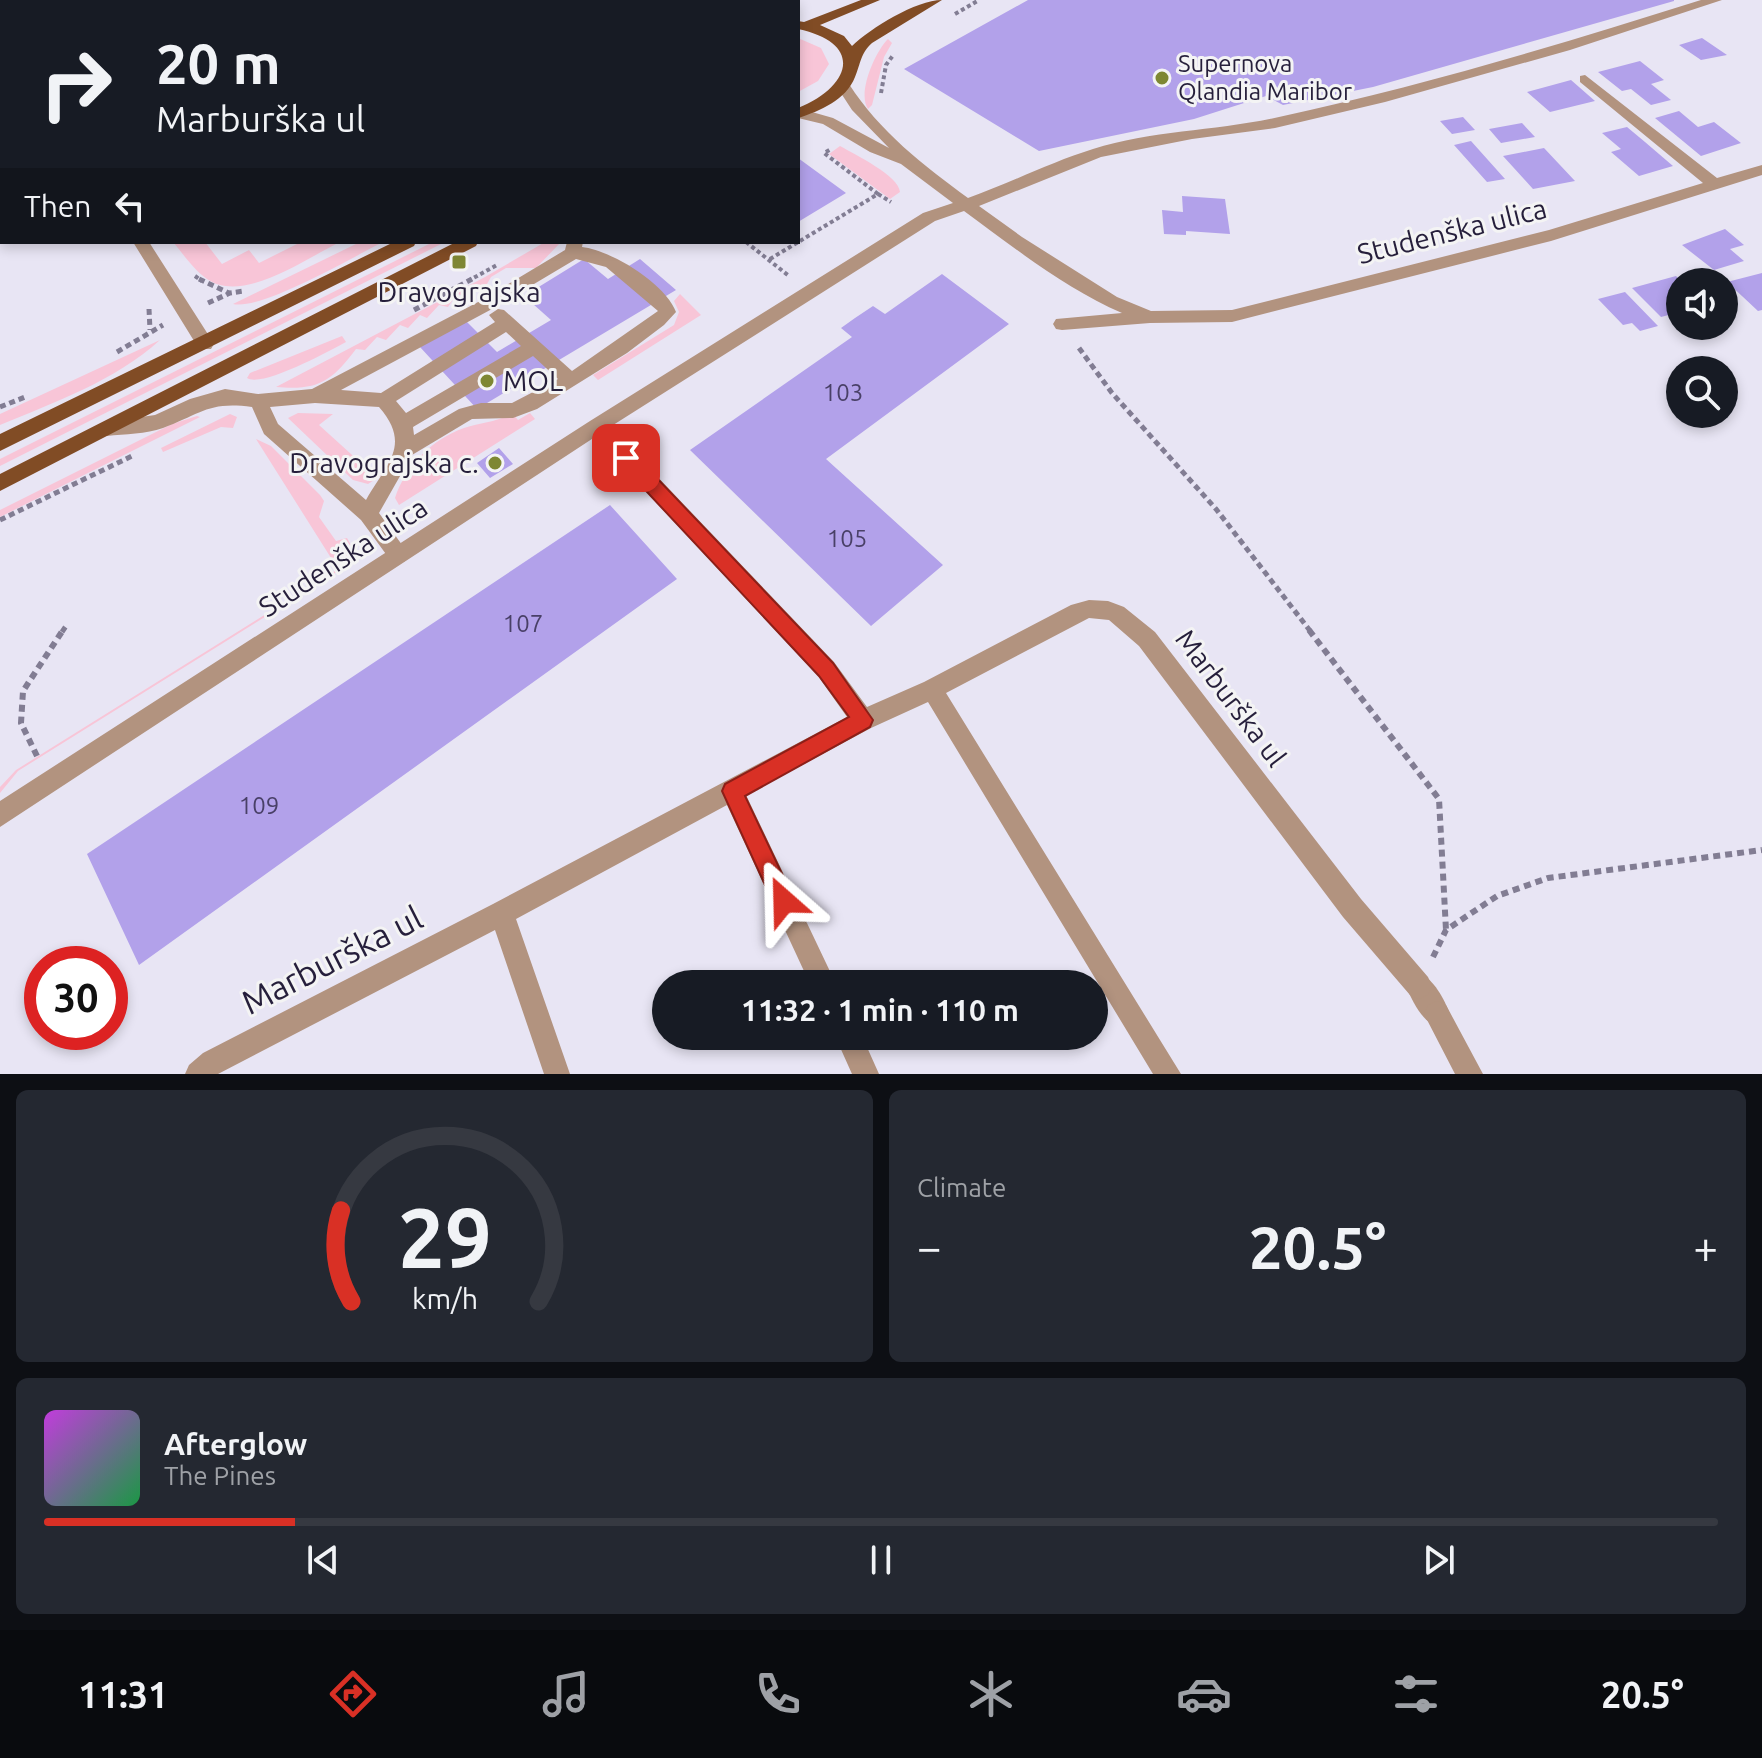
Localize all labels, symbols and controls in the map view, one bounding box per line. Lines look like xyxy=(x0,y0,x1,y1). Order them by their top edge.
icon: right xyxy=(24,32,128,136)
text: 20 m xyxy=(156,32,281,95)
place label: Supernova Qlandia Maribor xyxy=(1178,50,1352,105)
marker: Supernova Qlandia Maribor xyxy=(1153,69,1171,87)
text: Marburška ul xyxy=(156,98,365,139)
icon: left xyxy=(108,184,152,228)
text: Then xyxy=(24,189,92,223)
street label: Studenška ulica xyxy=(1354,192,1550,269)
marker: Dravograjska xyxy=(450,253,468,271)
map controls xyxy=(1666,268,1738,428)
button: sound xyxy=(1666,268,1738,340)
place label: Dravograjska xyxy=(377,276,541,307)
button: search xyxy=(1666,356,1738,428)
place label: MOL xyxy=(503,365,563,396)
marker: MOL xyxy=(478,372,496,390)
house number: 103 xyxy=(823,379,863,406)
pin xyxy=(592,424,660,492)
icon: arrive xyxy=(604,436,648,480)
place label: Dravograjska c. xyxy=(289,447,479,478)
marker: Dravograjska c. xyxy=(486,454,504,472)
street label: Studenška ulica xyxy=(253,491,433,622)
house number: 105 xyxy=(827,525,867,552)
house number: 107 xyxy=(503,610,543,637)
street label: Marburška ul xyxy=(1170,623,1293,772)
house number: 109 xyxy=(239,792,279,819)
position arrow xyxy=(742,859,826,943)
street label: Marburška ul xyxy=(235,897,428,1021)
speed limit sign: 30 xyxy=(24,946,128,1050)
text: 11:32 · 1 min · 110 m xyxy=(741,993,1019,1027)
text: Climate xyxy=(917,1173,1006,1202)
text: 29 xyxy=(398,1190,491,1284)
text: 20.5° xyxy=(1249,1213,1386,1280)
text: − xyxy=(917,1222,942,1271)
text: + xyxy=(1693,1222,1718,1271)
text: km/h xyxy=(412,1282,478,1314)
text: Afterglow xyxy=(164,1427,307,1461)
text: The Pines xyxy=(164,1461,276,1490)
icon: previous xyxy=(301,1538,345,1582)
icon: pause xyxy=(859,1538,903,1582)
icon: next xyxy=(1417,1538,1461,1582)
icon: directions xyxy=(325,1666,381,1722)
icon: music xyxy=(538,1666,594,1722)
icon: phone xyxy=(750,1666,806,1722)
icon: climate xyxy=(963,1666,1019,1722)
icon: car xyxy=(1176,1666,1232,1722)
icon: filters xyxy=(1388,1666,1444,1722)
text: 11:31 xyxy=(78,1674,168,1715)
text: 20.5° xyxy=(1601,1674,1684,1715)

